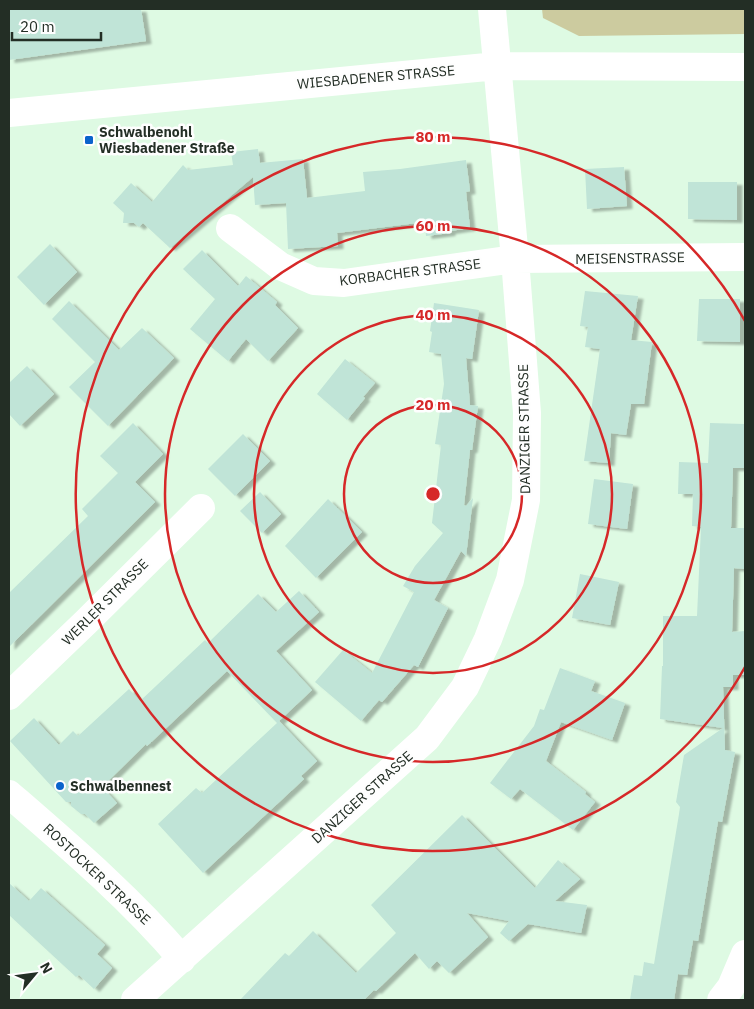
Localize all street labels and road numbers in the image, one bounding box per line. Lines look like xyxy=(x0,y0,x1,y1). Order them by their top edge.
street label: WIESBADENER STRASSE xyxy=(296,61,456,93)
street label: MEISENSTRASSE xyxy=(575,248,685,268)
street label: KORBACHER STRASSE xyxy=(338,254,482,290)
street label: DANZIGER STRASSE xyxy=(514,364,534,494)
street label: WERLER STRASSE xyxy=(58,555,152,649)
street label: DANZIGER STRASSE xyxy=(308,747,416,847)
street label: ROSTOCKER STRASSE xyxy=(39,820,155,928)

